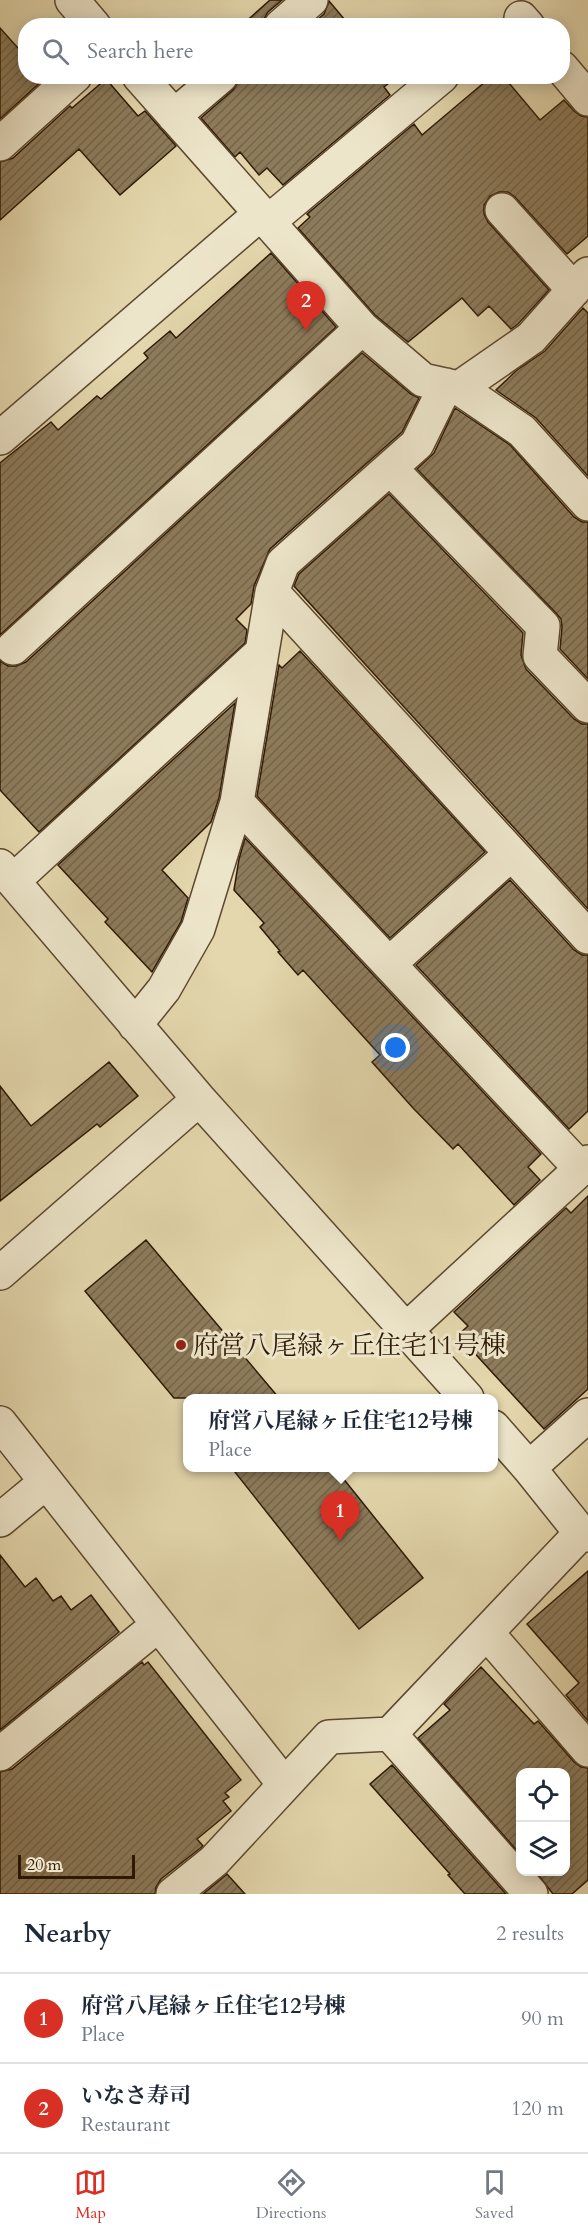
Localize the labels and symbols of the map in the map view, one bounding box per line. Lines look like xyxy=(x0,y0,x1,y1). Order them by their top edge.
pin: 2 xyxy=(286,282,326,331)
your location xyxy=(381,1033,410,1062)
place label: 府営八尾緑ヶ丘住宅11号棟 xyxy=(193,1328,506,1363)
marker: 府営八尾緑ヶ丘住宅11号棟 xyxy=(174,1338,188,1352)
pin: 1 xyxy=(320,1492,360,1541)
scale bar xyxy=(18,1852,135,1880)

